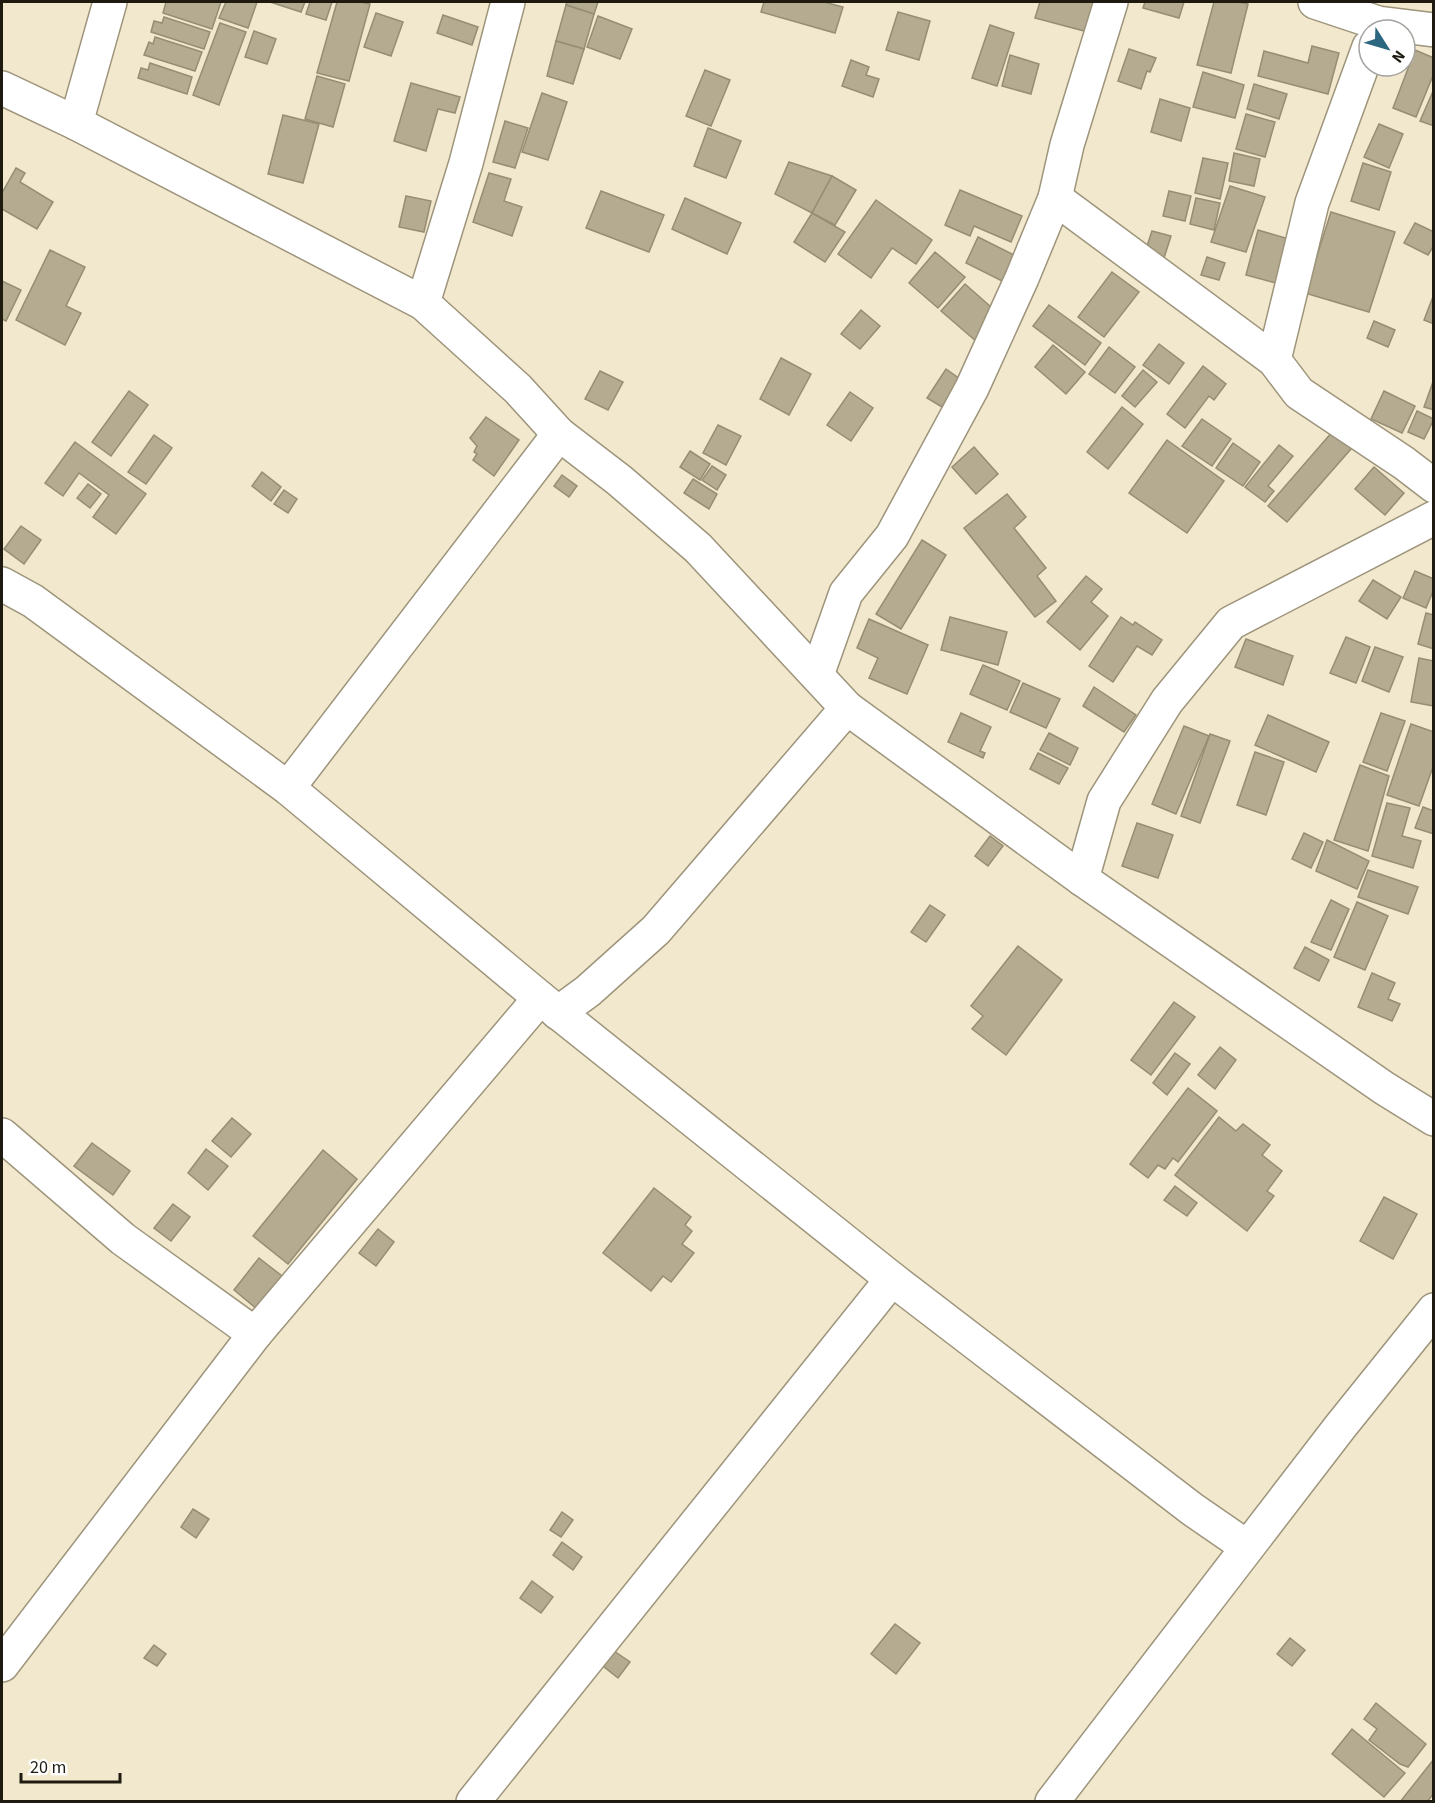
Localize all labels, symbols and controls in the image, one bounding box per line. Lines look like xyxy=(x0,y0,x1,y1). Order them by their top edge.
north arrow xyxy=(1357,18,1417,78)
text: N xyxy=(1386,46,1410,67)
scale bar xyxy=(21,1746,120,1784)
text: 20 m xyxy=(30,1755,66,1780)

